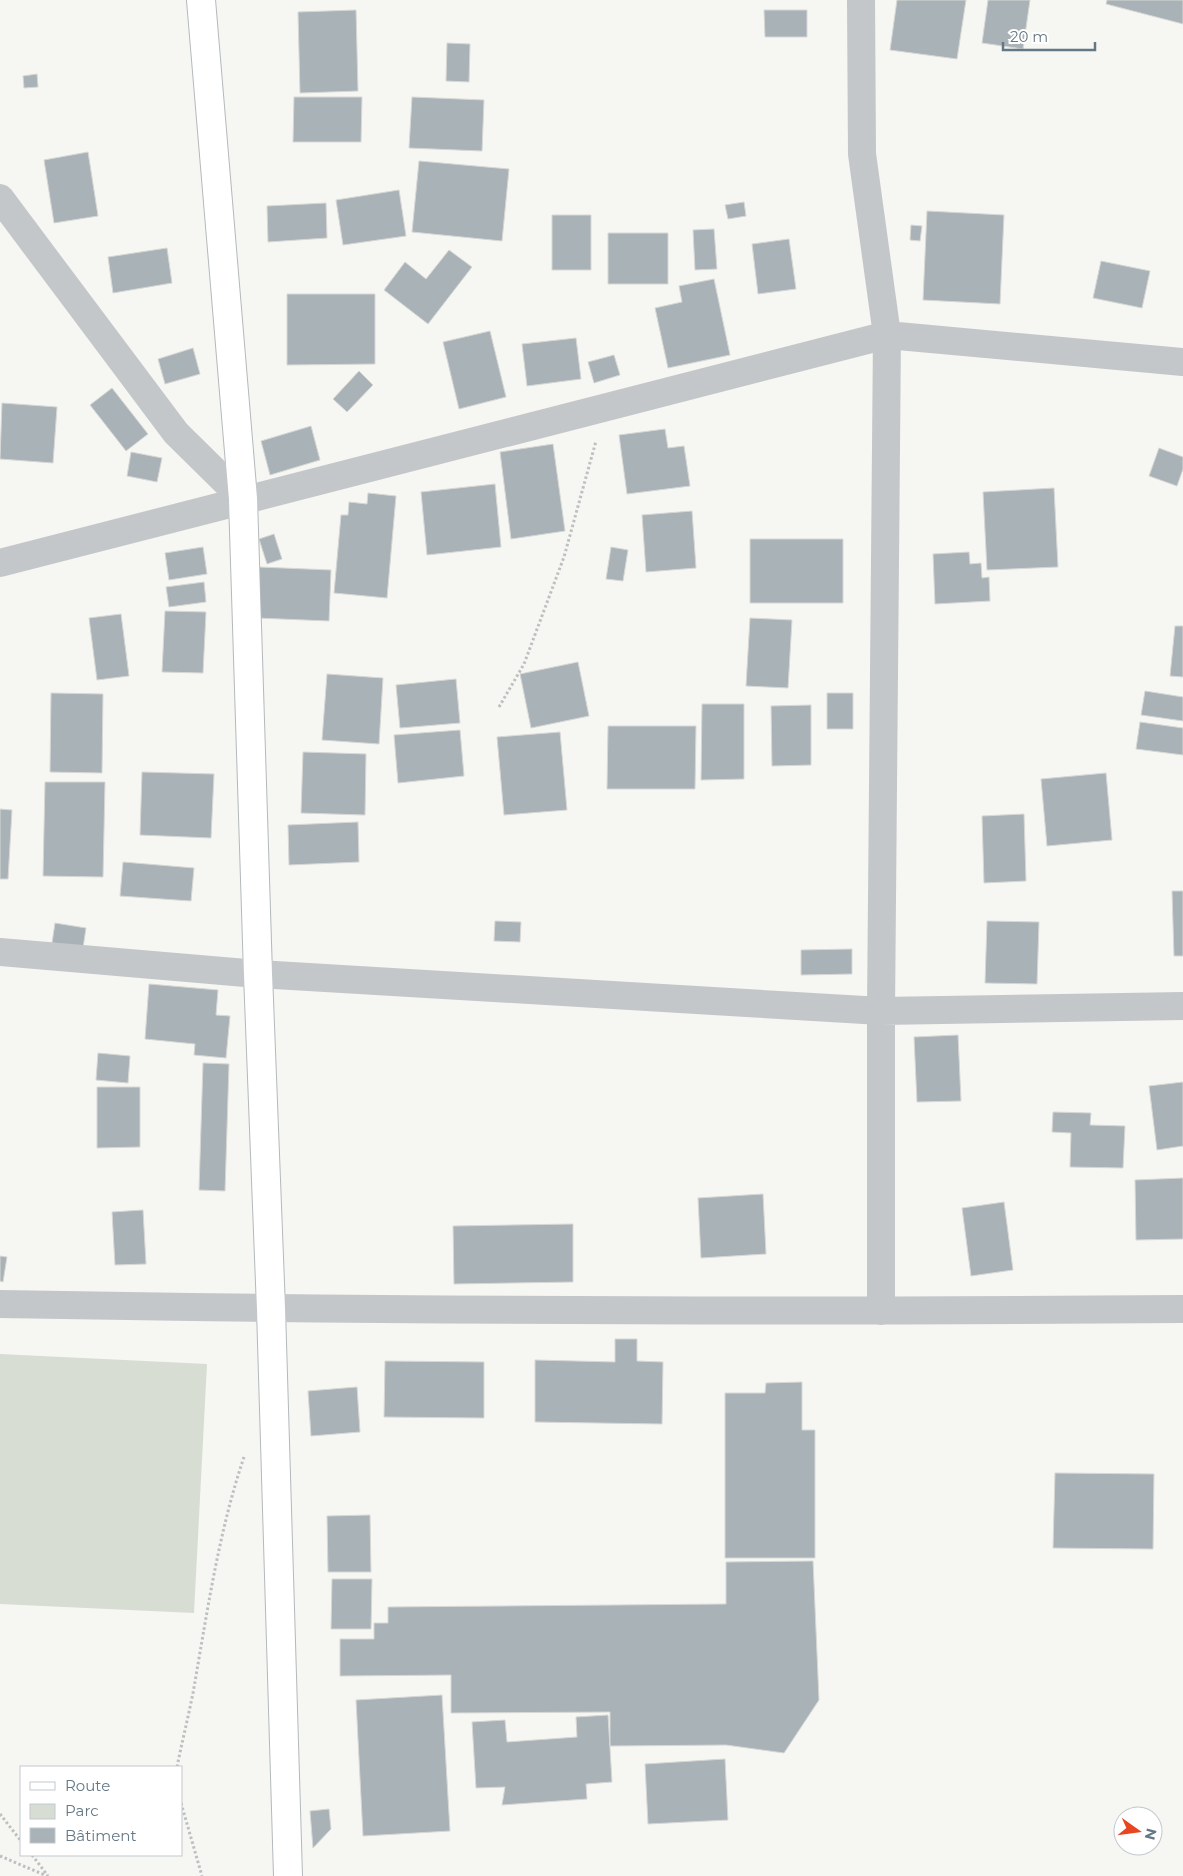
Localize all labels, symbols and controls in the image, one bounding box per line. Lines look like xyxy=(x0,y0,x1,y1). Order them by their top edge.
scale bar xyxy=(1003,20,1096,52)
text: 20 m xyxy=(1010,27,1048,46)
legend xyxy=(20,1766,182,1856)
text: Route xyxy=(65,1776,110,1795)
text: Parc xyxy=(65,1801,99,1820)
north arrow xyxy=(1113,1806,1163,1856)
text: Bâtiment xyxy=(65,1826,137,1845)
text: N xyxy=(1141,1826,1161,1842)

